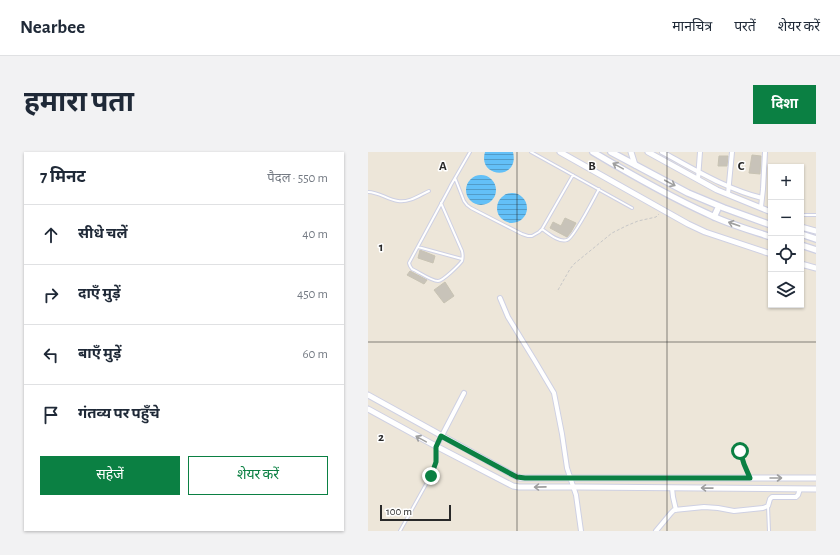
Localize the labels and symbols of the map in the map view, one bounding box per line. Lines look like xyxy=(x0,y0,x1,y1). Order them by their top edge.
text: A xyxy=(439,160,447,173)
text: B xyxy=(588,160,596,173)
text: C xyxy=(738,160,745,173)
one-way arrow xyxy=(612,162,624,170)
one-way arrow xyxy=(664,180,676,188)
one-way arrow xyxy=(728,220,740,228)
text: 1 xyxy=(379,241,383,254)
text: 2 xyxy=(378,431,384,444)
one-way arrow xyxy=(416,434,428,442)
route start xyxy=(731,442,749,460)
route end xyxy=(422,467,440,485)
one-way arrow xyxy=(769,474,782,482)
one-way arrow xyxy=(534,483,547,491)
one-way arrow xyxy=(701,484,714,492)
scale bar xyxy=(380,503,451,522)

